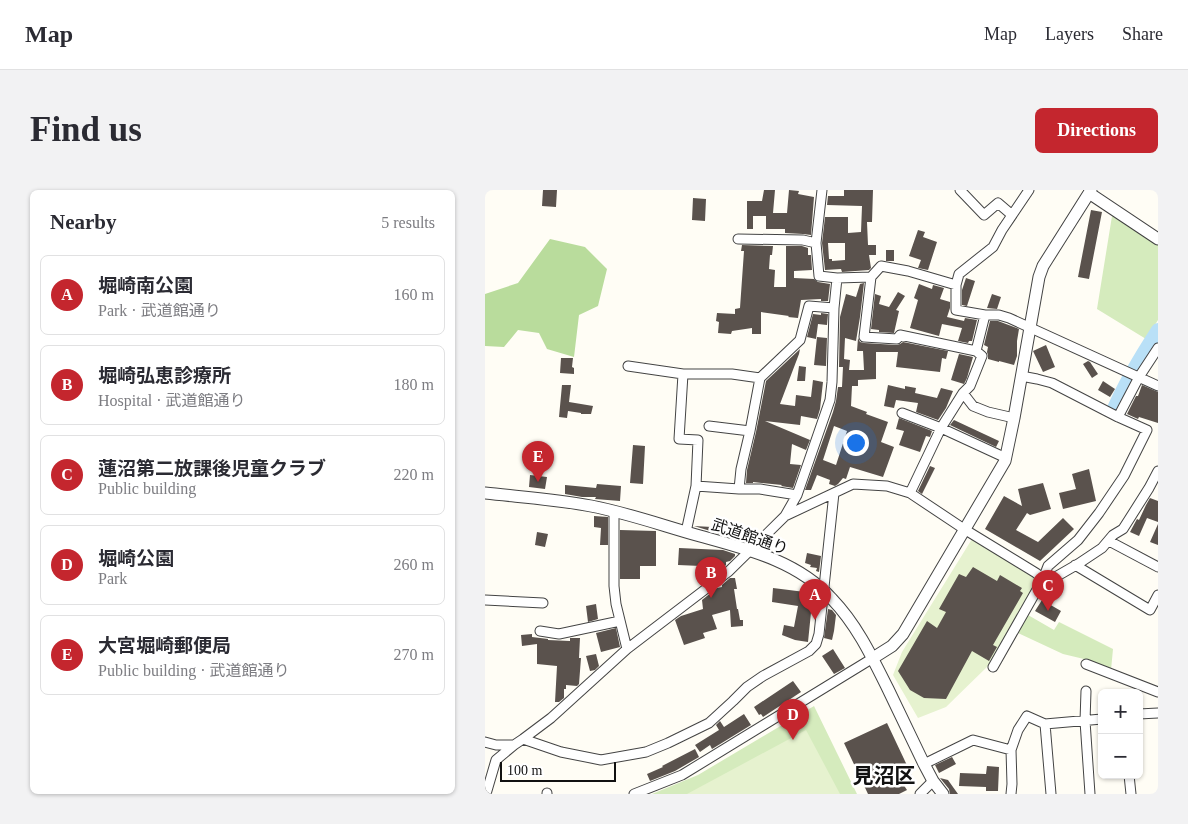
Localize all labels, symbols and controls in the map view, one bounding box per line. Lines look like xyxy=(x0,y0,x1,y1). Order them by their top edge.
text: Map xyxy=(25,21,73,47)
text: Map xyxy=(984,24,1017,44)
text: Layers xyxy=(1045,24,1094,44)
text: Share xyxy=(1122,24,1163,44)
button: Directions xyxy=(1035,108,1158,153)
text: Find us xyxy=(30,110,142,149)
text: Nearby xyxy=(50,210,117,234)
text: 5 results xyxy=(381,214,435,231)
text: 堀崎南公園 xyxy=(98,275,193,296)
text: A xyxy=(61,286,73,303)
text: 160 m xyxy=(394,286,434,303)
text: Park · 武道館通り xyxy=(98,302,221,319)
text: 堀崎弘恵診療所 xyxy=(98,365,231,386)
text: B xyxy=(62,376,72,393)
text: 180 m xyxy=(394,376,434,393)
text: Hospital · 武道館通り xyxy=(98,392,246,409)
your location xyxy=(843,430,869,456)
pin: E xyxy=(522,441,554,482)
text: 蓮沼第二放課後児童クラブ xyxy=(98,458,326,479)
text: C xyxy=(61,466,73,483)
text: 220 m xyxy=(394,466,434,483)
text: Public building xyxy=(98,480,196,497)
street label: 武道館通り xyxy=(709,515,790,558)
text: 堀崎公園 xyxy=(98,548,174,569)
text: D xyxy=(61,556,73,573)
text: 260 m xyxy=(394,556,434,573)
pin: B xyxy=(695,557,727,598)
text: Park xyxy=(98,570,127,587)
pin: C xyxy=(1032,570,1064,611)
pin: A xyxy=(799,579,831,620)
text: 大宮堀崎郵便局 xyxy=(98,635,231,656)
text: E xyxy=(62,646,72,663)
text: 270 m xyxy=(394,646,434,663)
text: Public building · 武道館通り xyxy=(98,662,290,679)
map controls xyxy=(1098,689,1143,779)
button: + xyxy=(1098,689,1143,734)
pin: D xyxy=(777,699,809,740)
button: − xyxy=(1098,734,1143,779)
scale bar xyxy=(500,759,616,782)
text: 100 m xyxy=(507,763,542,778)
district label: 見沼区 xyxy=(853,764,916,788)

